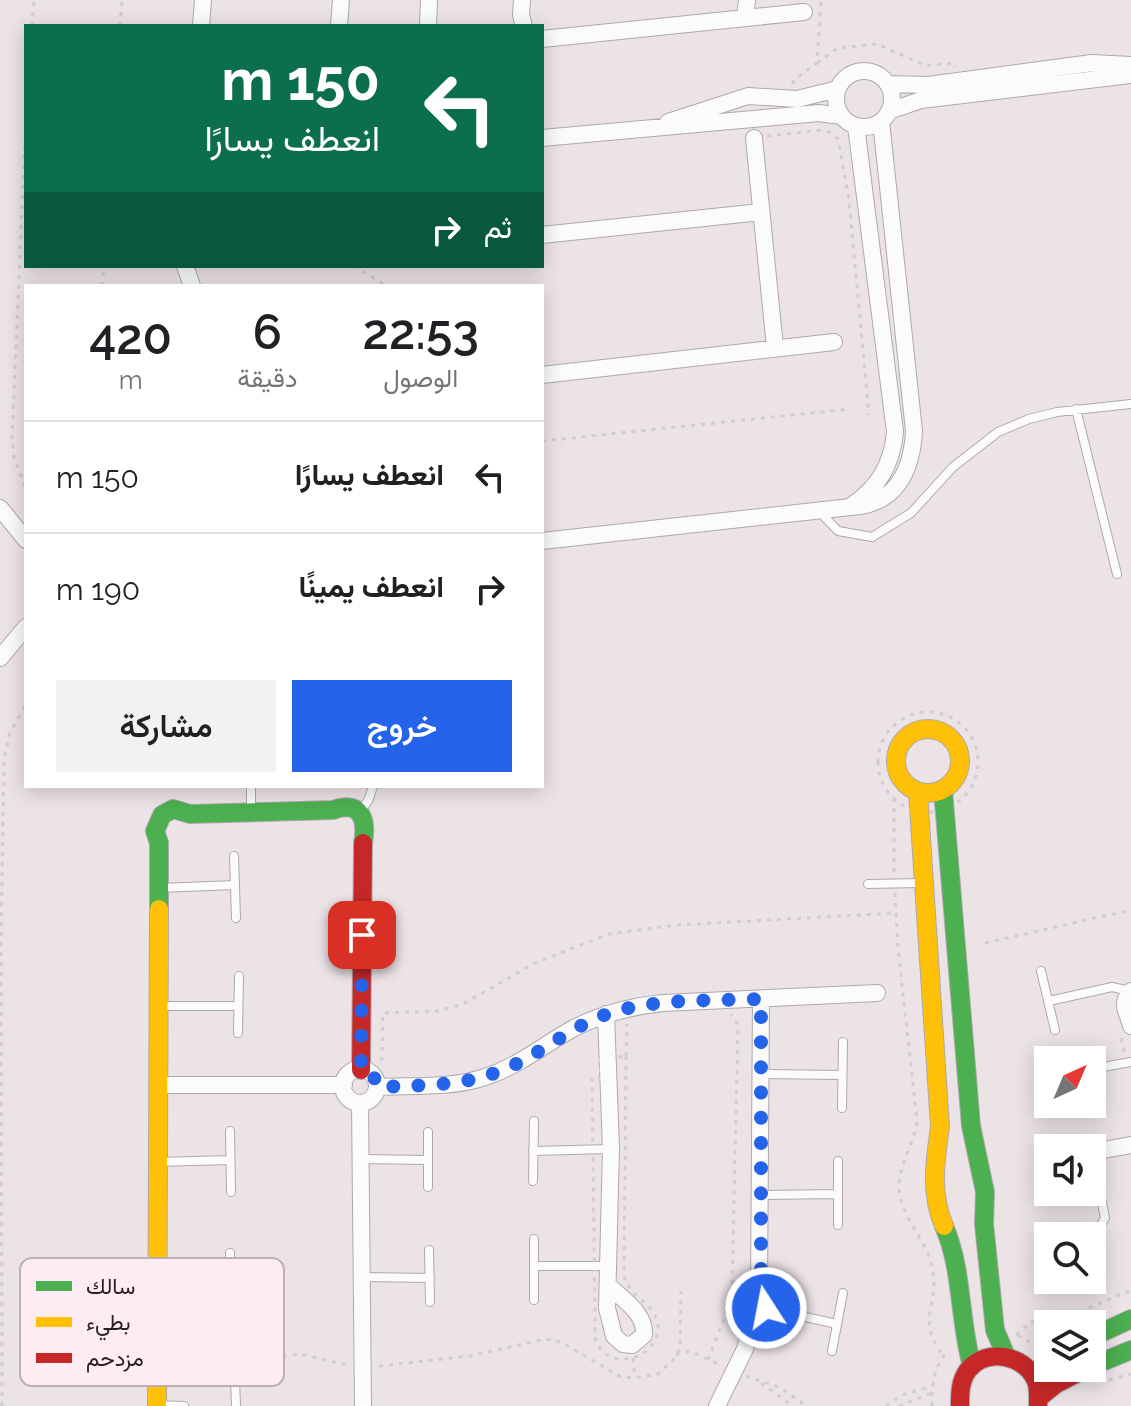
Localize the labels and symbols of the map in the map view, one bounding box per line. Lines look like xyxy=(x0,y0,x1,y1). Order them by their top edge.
pin xyxy=(328,901,396,969)
north arrow xyxy=(1034,1046,1106,1118)
legend xyxy=(20,1258,284,1386)
position arrow xyxy=(724,1266,808,1350)
text: سالك xyxy=(86,1273,135,1299)
text: بطيء xyxy=(86,1309,131,1341)
text: مزدحم xyxy=(86,1345,144,1373)

